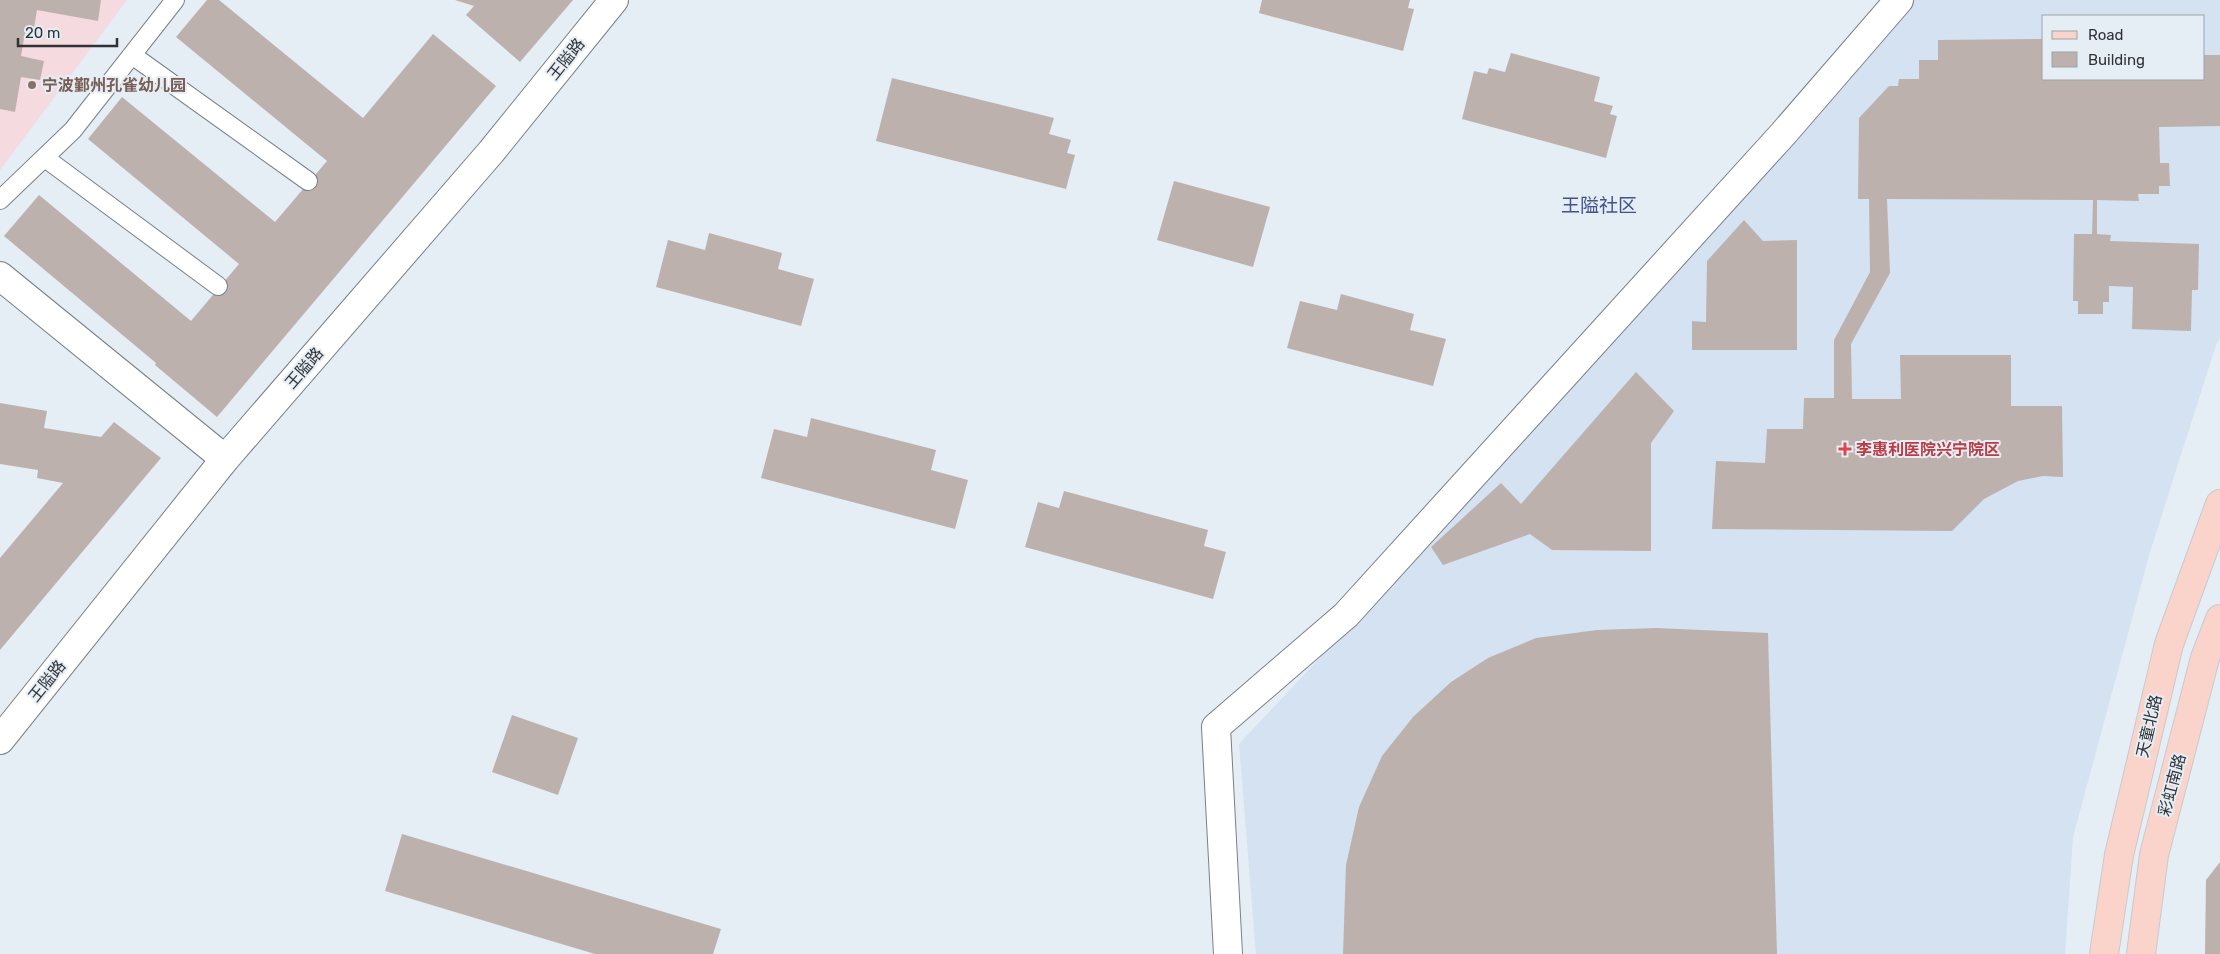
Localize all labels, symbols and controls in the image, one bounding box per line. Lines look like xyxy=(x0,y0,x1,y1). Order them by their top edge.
scale bar xyxy=(18,15,116,47)
legend xyxy=(2042,15,2205,80)
text: 20 m xyxy=(25,24,60,42)
text: Road xyxy=(2088,26,2124,44)
street label: 王隘路 xyxy=(544,34,588,84)
text: Building xyxy=(2088,51,2145,69)
place label: 宁波鄞州孔雀幼儿园 xyxy=(42,76,186,95)
marker: 宁波鄞州孔雀幼儿园 xyxy=(26,79,38,91)
district label: 王隘社区 xyxy=(1561,194,1637,217)
street label: 王隘路 xyxy=(281,344,327,392)
place label: 李惠利医院兴宁院区 xyxy=(1856,440,2000,459)
marker: 李惠利医院兴宁院区 xyxy=(1838,442,1852,456)
street label: 王隘路 xyxy=(25,656,69,706)
street label: 天童北路 xyxy=(2133,693,2165,759)
street label: 彩虹南路 xyxy=(2155,752,2189,818)

